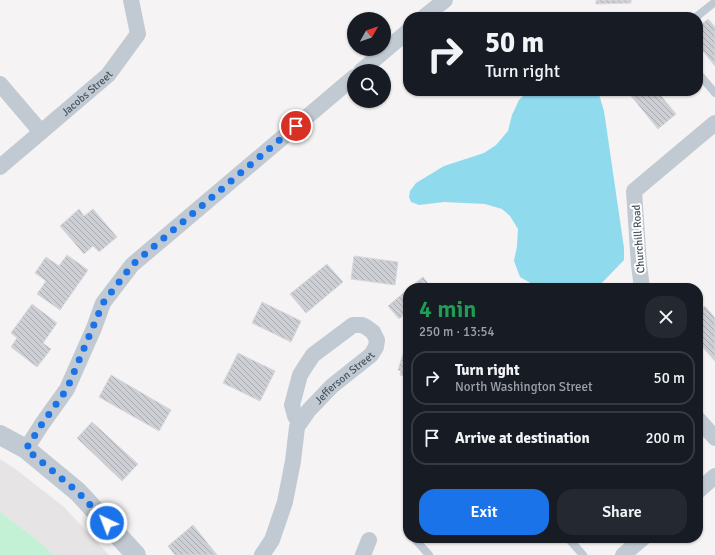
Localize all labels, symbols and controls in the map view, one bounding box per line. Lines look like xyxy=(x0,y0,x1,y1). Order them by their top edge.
north arrow xyxy=(347,12,391,56)
map controls xyxy=(347,12,391,108)
text: 50 m xyxy=(485,26,544,60)
icon: right xyxy=(419,28,471,80)
text: Turn right xyxy=(485,60,560,82)
button: search xyxy=(347,64,391,108)
street label: Jacobs Street xyxy=(59,68,116,119)
pin xyxy=(279,109,313,143)
icon: arrive xyxy=(285,115,307,137)
street label: Churchill Road xyxy=(630,204,647,274)
text: 4 min xyxy=(419,294,476,324)
button: close xyxy=(645,296,687,338)
text: 250 m · 13:54 xyxy=(419,324,495,340)
street label: Jefferson Street xyxy=(312,350,378,407)
text: Turn right xyxy=(455,361,520,379)
icon: right xyxy=(421,367,443,389)
text: 50 m xyxy=(654,369,685,387)
text: North Washington Street xyxy=(455,379,593,395)
icon: arrive xyxy=(421,427,443,449)
text: Arrive at destination xyxy=(455,429,590,447)
text: 200 m xyxy=(645,429,685,447)
button: Exit xyxy=(419,489,549,535)
button: Share xyxy=(557,489,687,535)
position arrow xyxy=(86,502,128,544)

